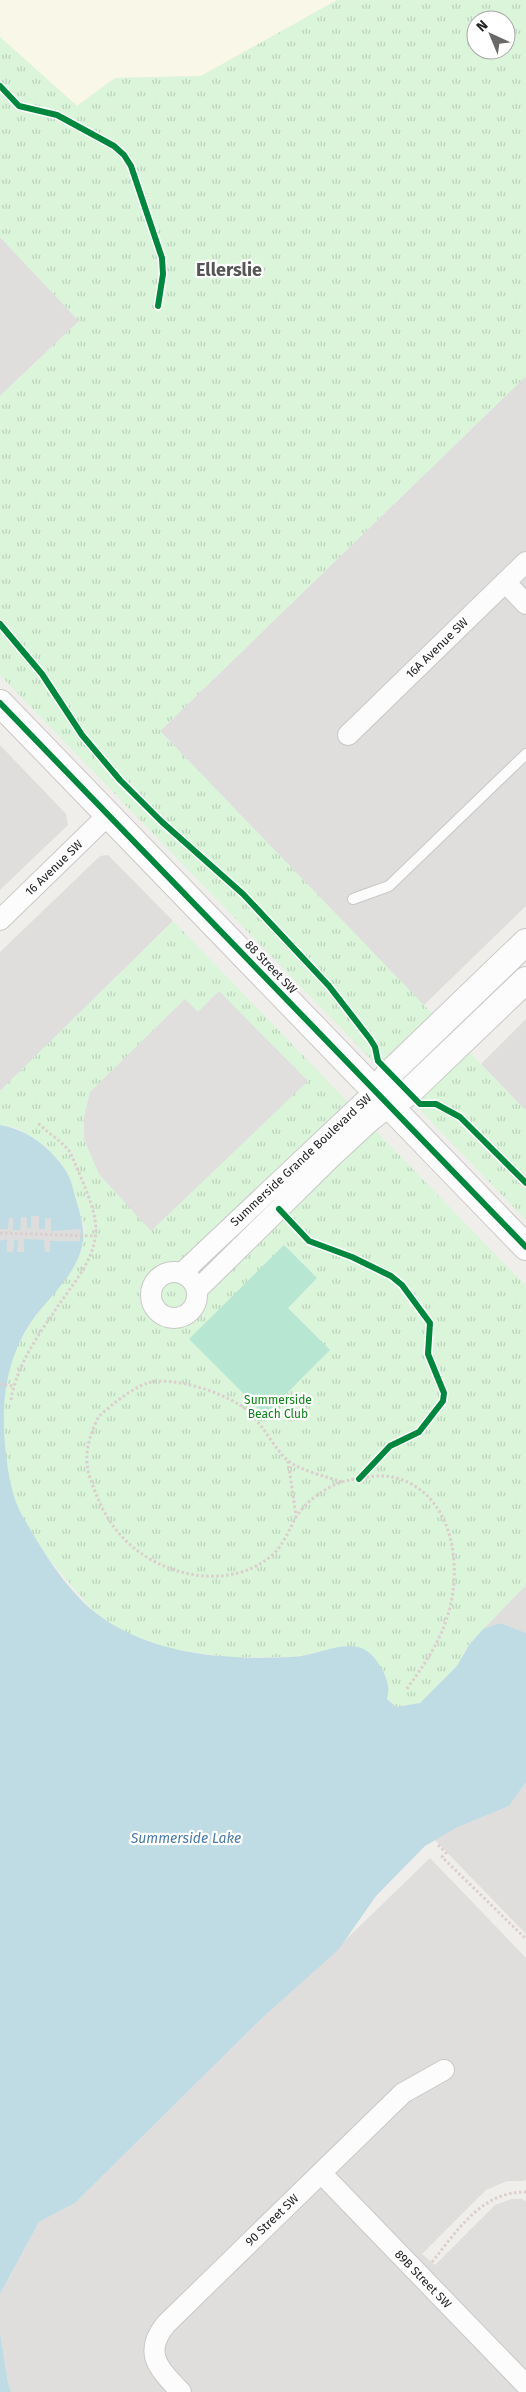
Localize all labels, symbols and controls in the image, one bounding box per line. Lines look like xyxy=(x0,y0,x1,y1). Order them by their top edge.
north arrow xyxy=(466,10,516,60)
text: N xyxy=(473,17,492,35)
district label: Ellerslie xyxy=(196,259,262,281)
street label: 16A Avenue SW xyxy=(403,615,471,681)
street label: 16 Avenue SW xyxy=(22,837,86,899)
street label: 88 Street SW xyxy=(242,938,300,997)
street label: Summerside Grande Boulevard SW xyxy=(228,1091,374,1229)
park label: Summerside Beach Club xyxy=(244,1393,312,1421)
water label: Summerside Lake xyxy=(130,1830,241,1847)
street label: 90 Street SW xyxy=(243,2191,301,2249)
street label: 89B Street SW xyxy=(392,2247,454,2311)

